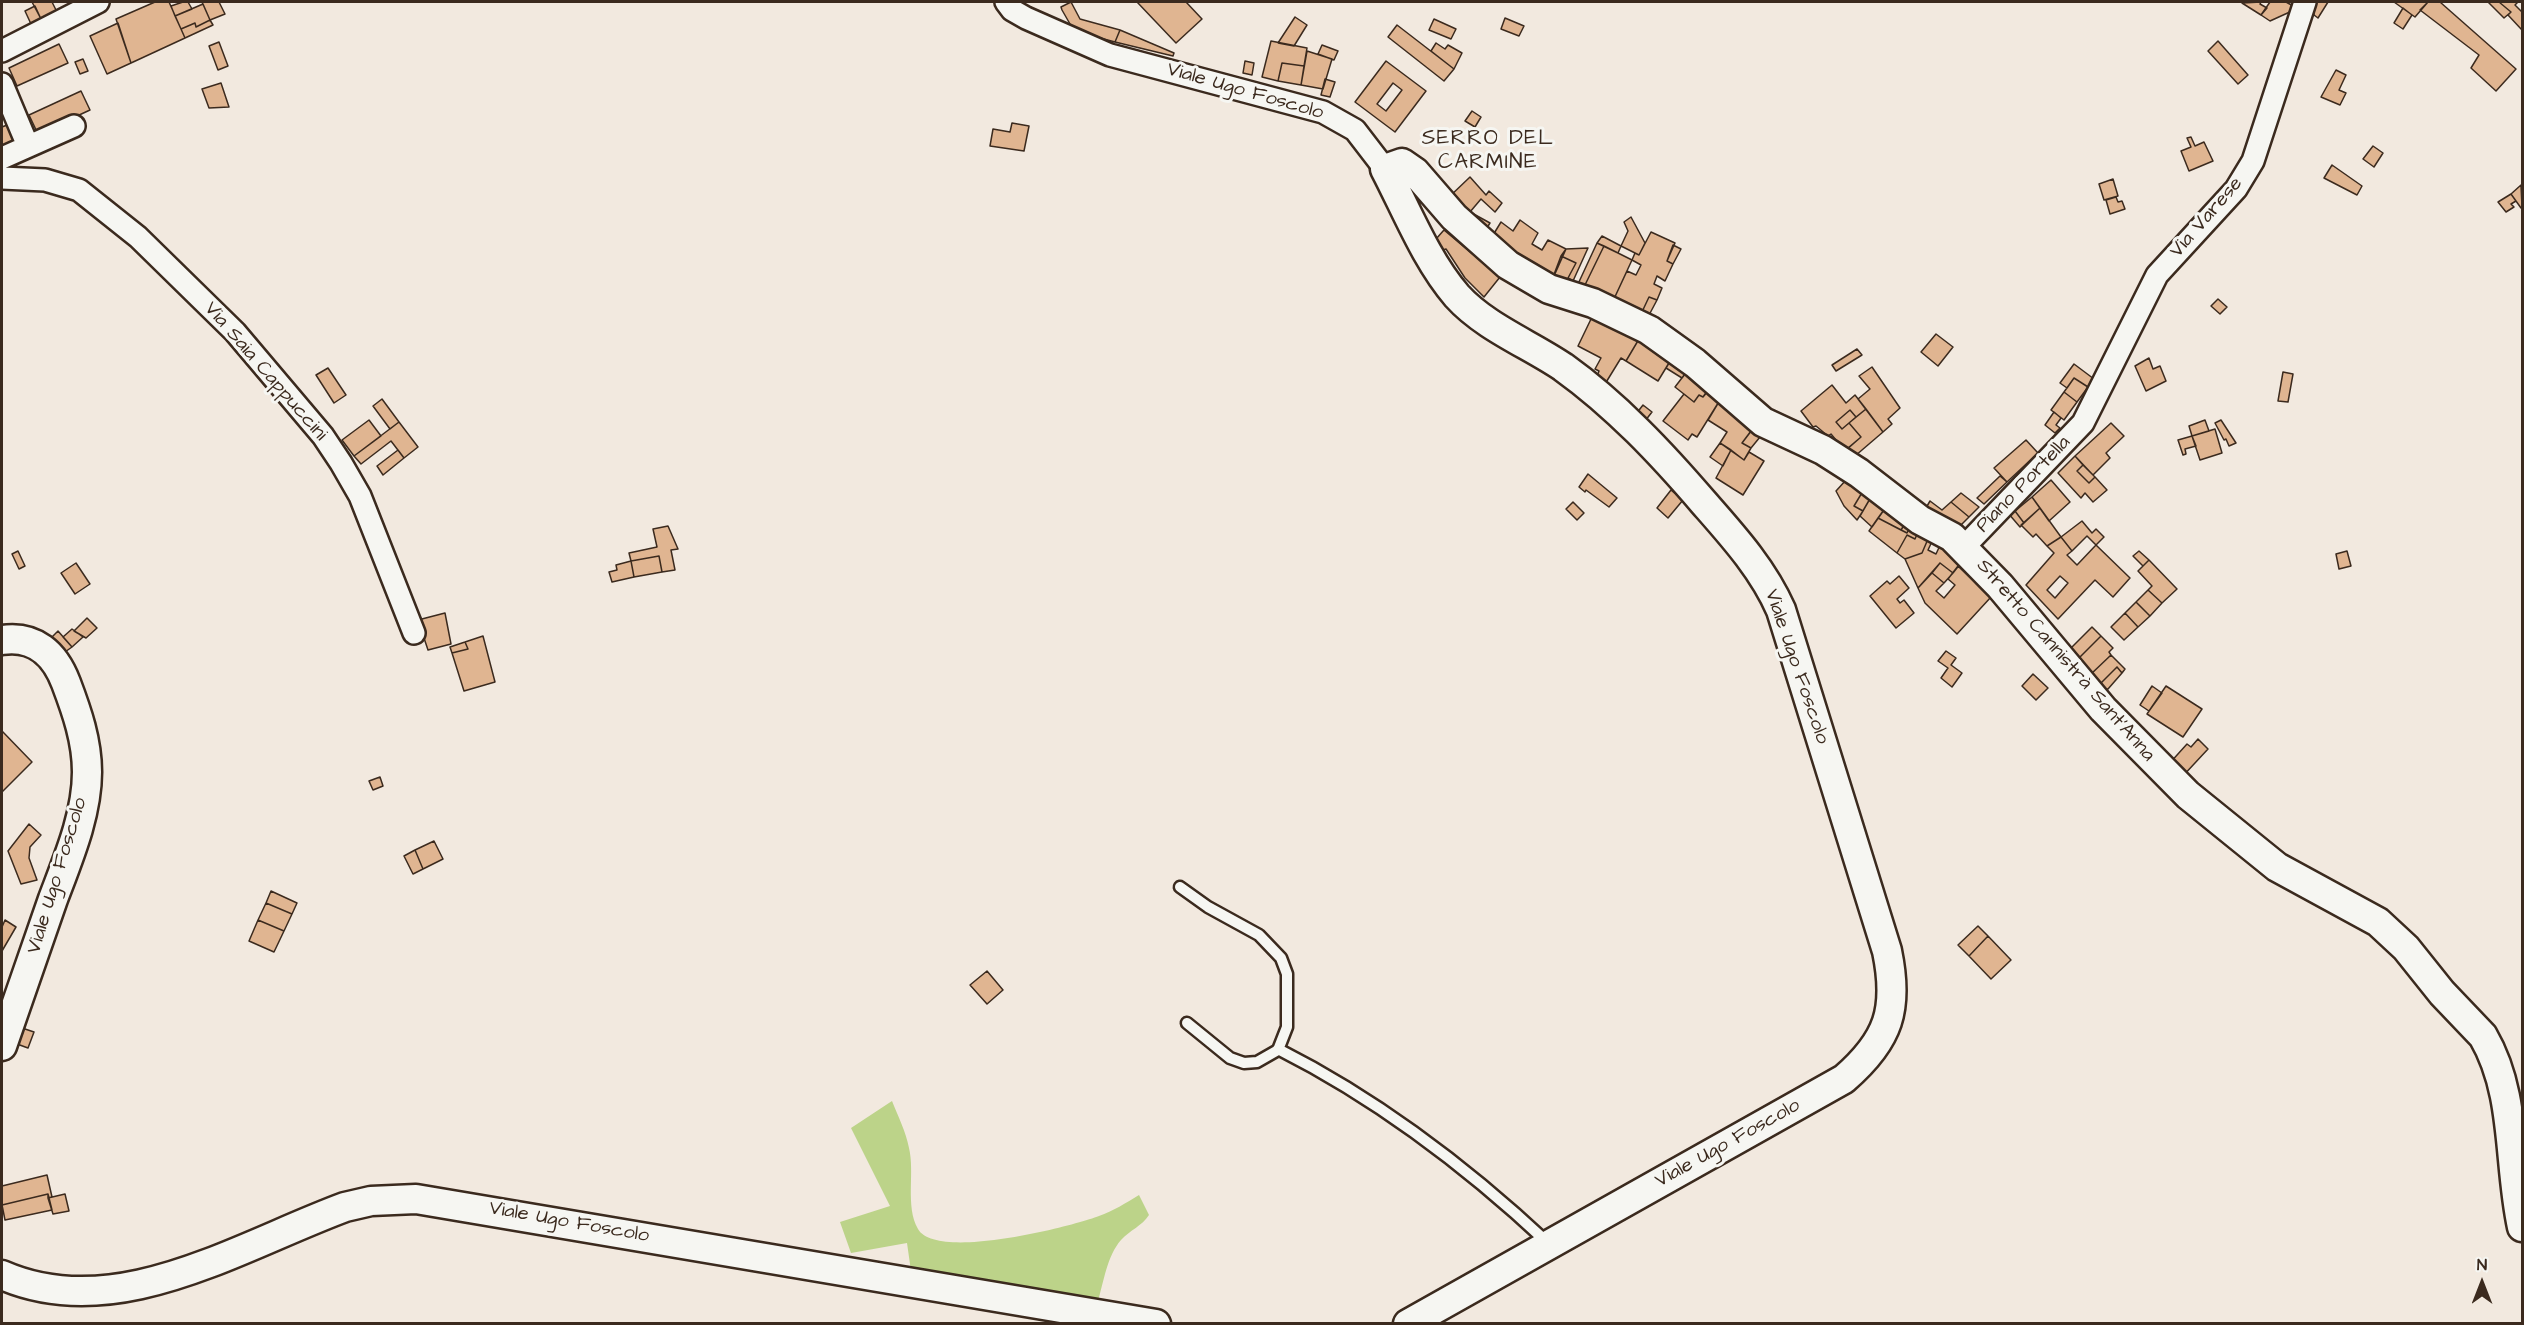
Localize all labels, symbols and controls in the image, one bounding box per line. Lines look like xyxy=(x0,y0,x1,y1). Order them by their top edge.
street label: Viale Ugo Foscolo xyxy=(1164,58,1326,126)
district label: SERRO DEL CARMINE xyxy=(1422,127,1554,177)
street label: Via Varese xyxy=(2165,173,2249,263)
street label: Via Saia Cappuccini xyxy=(198,298,332,446)
street label: Piano Portella xyxy=(1972,431,2076,539)
street label: Stretto Cannistrà Sant'Anna xyxy=(1971,555,2159,767)
street label: Viale Ugo Foscolo xyxy=(1758,587,1834,747)
street label: Viale Ugo Foscolo xyxy=(23,795,93,957)
street label: Viale Ugo Foscolo xyxy=(1651,1094,1805,1194)
street label: Viale Ugo Foscolo xyxy=(487,1197,651,1249)
north arrow xyxy=(2452,1253,2512,1313)
text: N xyxy=(2477,1254,2487,1276)

